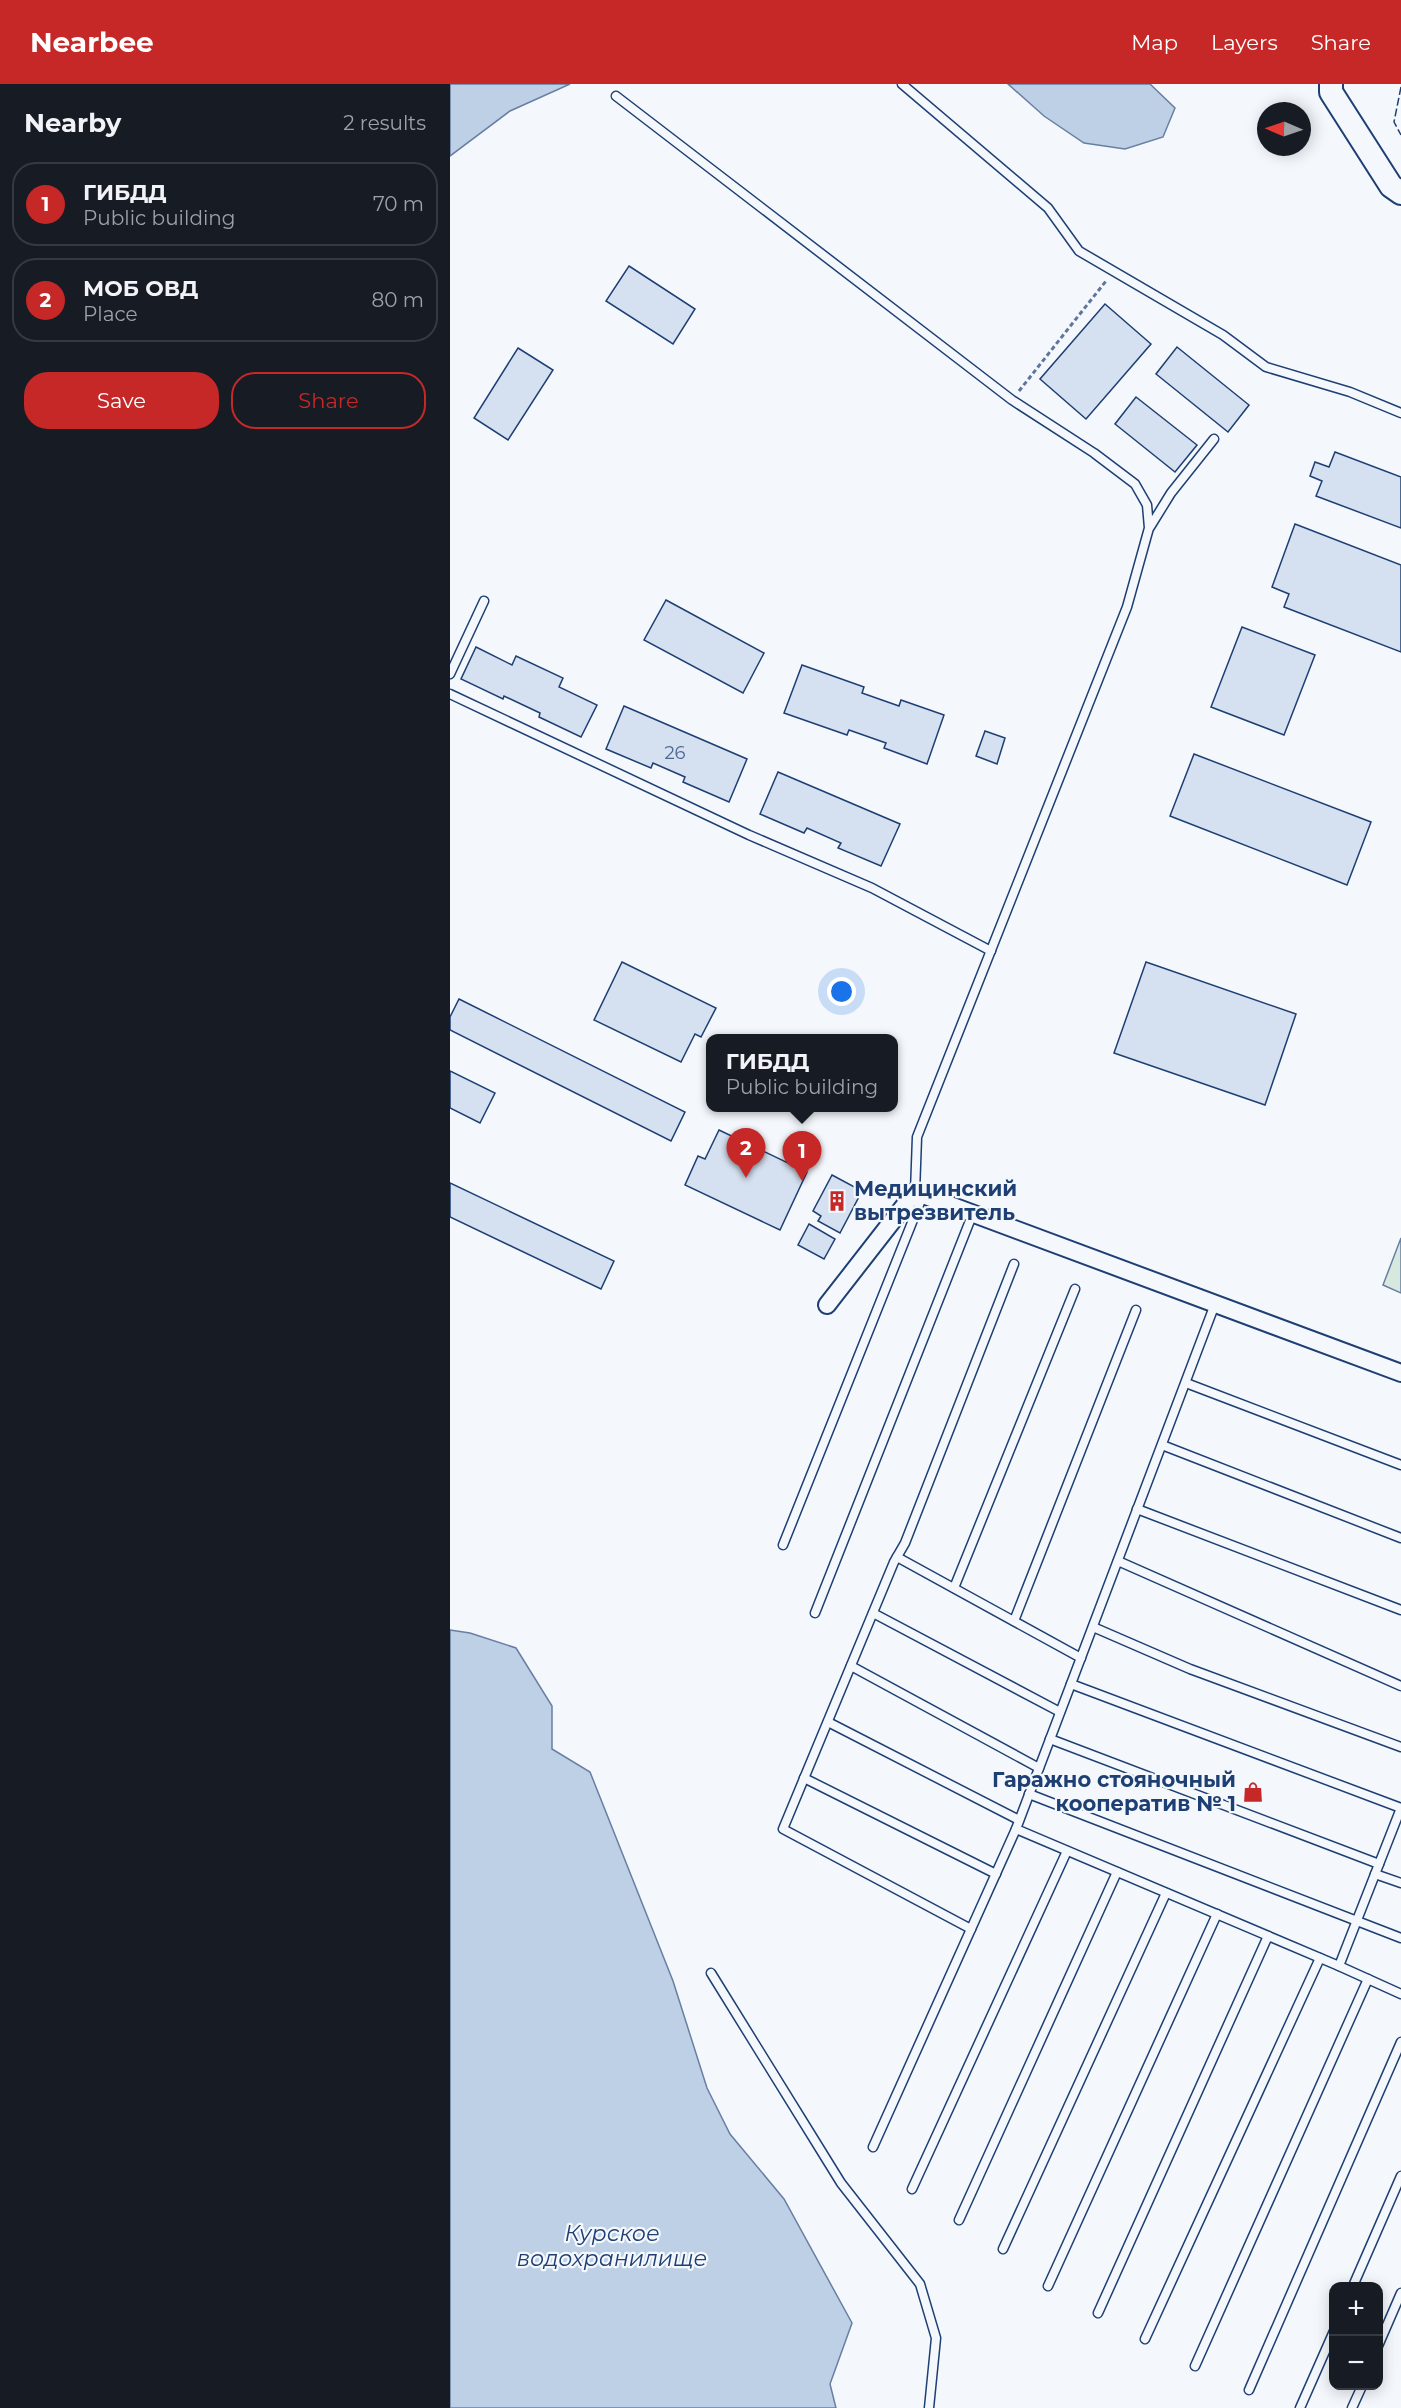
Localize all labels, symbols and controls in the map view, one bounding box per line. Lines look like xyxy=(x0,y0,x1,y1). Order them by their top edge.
text: Nearbee xyxy=(30,25,154,59)
text: Map xyxy=(1131,30,1178,55)
text: Layers xyxy=(1211,30,1278,55)
text: Share xyxy=(1311,30,1371,55)
north arrow xyxy=(1257,102,1311,156)
text: Nearby xyxy=(24,107,121,139)
text: 2 results xyxy=(343,111,426,135)
text: ГИБДД xyxy=(83,179,167,206)
text: 1 xyxy=(42,192,49,216)
text: 70 m xyxy=(373,192,424,216)
text: Public building xyxy=(83,206,236,230)
text: МОБ ОВД xyxy=(83,275,198,302)
text: 2 xyxy=(40,288,51,312)
text: 80 m xyxy=(372,288,424,312)
text: Place xyxy=(83,302,138,326)
button: Save xyxy=(24,372,219,429)
button: Share xyxy=(231,372,426,429)
house number: 26 xyxy=(664,742,686,764)
your location xyxy=(827,977,856,1006)
popup xyxy=(706,1034,898,1112)
text: ГИБДД xyxy=(726,1048,809,1075)
text: Public building xyxy=(726,1075,878,1099)
pin: 2 xyxy=(726,1128,766,1178)
pin: 1 xyxy=(782,1132,822,1181)
place label: Медицинский вытрезвитель xyxy=(854,1176,1017,1225)
building icon: Медицинский вытрезвитель xyxy=(825,1189,849,1213)
place label: Гаражно стояночный кооператив № 1 xyxy=(992,1767,1236,1816)
shop icon: Гаражно стояночный кооператив № 1 xyxy=(1241,1780,1265,1804)
water label: Курское водохранилище xyxy=(517,2220,707,2272)
map controls xyxy=(1329,2282,1383,2390)
button: + xyxy=(1329,2282,1383,2336)
button: − xyxy=(1329,2336,1383,2390)

